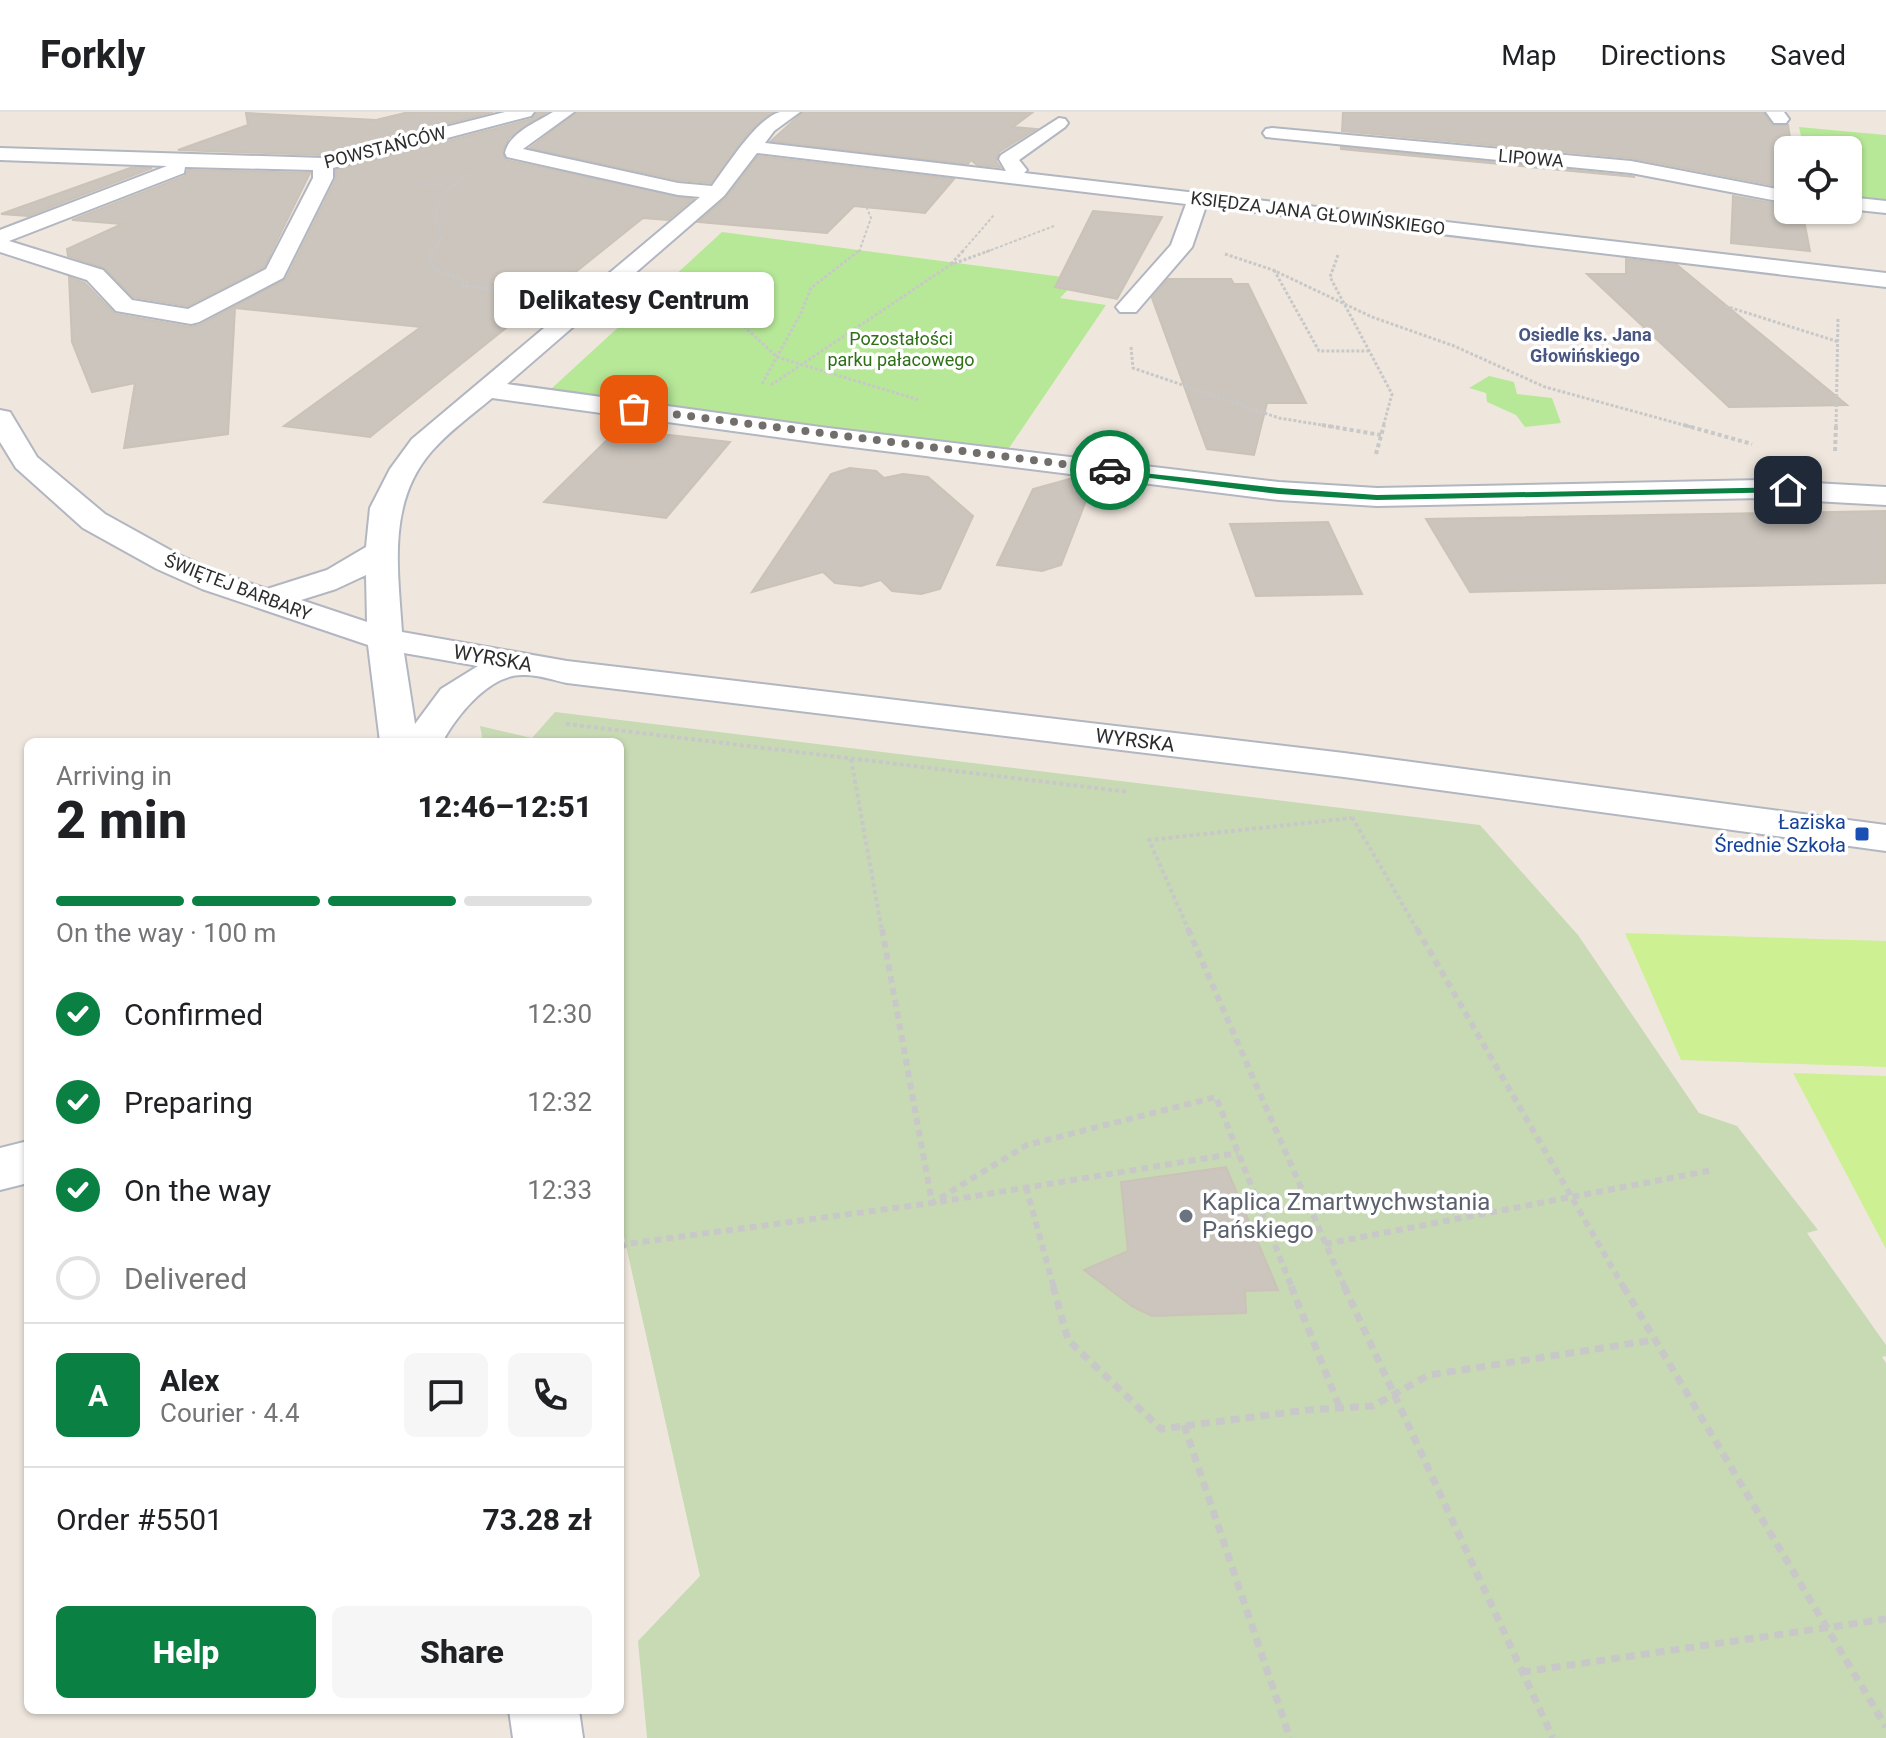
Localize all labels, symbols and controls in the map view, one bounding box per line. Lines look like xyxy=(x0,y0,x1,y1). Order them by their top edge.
text: Forkly xyxy=(40,33,145,77)
text: Map xyxy=(1501,39,1557,72)
text: Directions xyxy=(1601,39,1726,72)
text: Saved xyxy=(1770,39,1846,72)
street label: POWSTAŃCÓW xyxy=(322,122,448,172)
map controls xyxy=(1774,136,1862,224)
button: locate xyxy=(1774,136,1862,224)
street label: LIPOWA xyxy=(1497,145,1565,171)
street label: KSIĘDZA JANA GŁOWIŃSKIEGO xyxy=(1190,187,1446,239)
callout: Delikatesy Centrum xyxy=(494,273,774,329)
text: Delikatesy Centrum xyxy=(519,285,749,315)
district label: Osiedle ks. Jana Głowińskiego xyxy=(1518,324,1652,366)
park label: Pozostałości parku pałacowego xyxy=(827,328,975,370)
pin xyxy=(600,375,668,443)
icon: bag xyxy=(612,387,656,431)
courier xyxy=(1070,430,1150,510)
icon: car xyxy=(1088,448,1132,492)
pin xyxy=(1754,456,1822,524)
icon: home xyxy=(1766,468,1810,512)
street label: ŚWIĘTEJ BARBARY xyxy=(162,549,315,625)
street label: WYRSKA xyxy=(452,639,534,677)
street label: WYRSKA xyxy=(1094,723,1176,757)
text: Arriving in xyxy=(56,761,172,791)
text: 12:46–12:51 xyxy=(417,789,592,824)
text: 2 min xyxy=(56,790,187,851)
place label: Łaziska Średnie Szkoła xyxy=(1715,810,1846,857)
marker: Łaziska Średnie Szkoła xyxy=(1853,825,1871,843)
text: On the way · 100 m xyxy=(56,918,276,948)
icon: check xyxy=(56,992,100,1036)
text: Confirmed xyxy=(124,997,263,1032)
text: 12:30 xyxy=(527,999,592,1029)
icon: check xyxy=(56,1080,100,1124)
text: Preparing xyxy=(124,1085,253,1120)
text: 12:32 xyxy=(527,1087,592,1117)
icon: check xyxy=(56,1168,100,1212)
text: On the way xyxy=(124,1173,271,1208)
text: 12:33 xyxy=(527,1175,592,1205)
place label: Kaplica Zmartwychwstania Pańskiego xyxy=(1202,1188,1490,1244)
marker: Kaplica Zmartwychwstania Pańskiego xyxy=(1177,1207,1195,1225)
text: Delivered xyxy=(124,1261,247,1296)
button: chat xyxy=(404,1353,488,1437)
button: phone xyxy=(508,1353,592,1437)
text: Alex xyxy=(160,1363,220,1398)
text: A xyxy=(88,1378,108,1413)
text: Courier · 4.4 xyxy=(160,1398,300,1428)
text: Order #5501 xyxy=(56,1502,223,1537)
text: 73.28 zł xyxy=(483,1502,592,1537)
button: Help xyxy=(56,1606,316,1698)
button: Share xyxy=(332,1606,592,1698)

